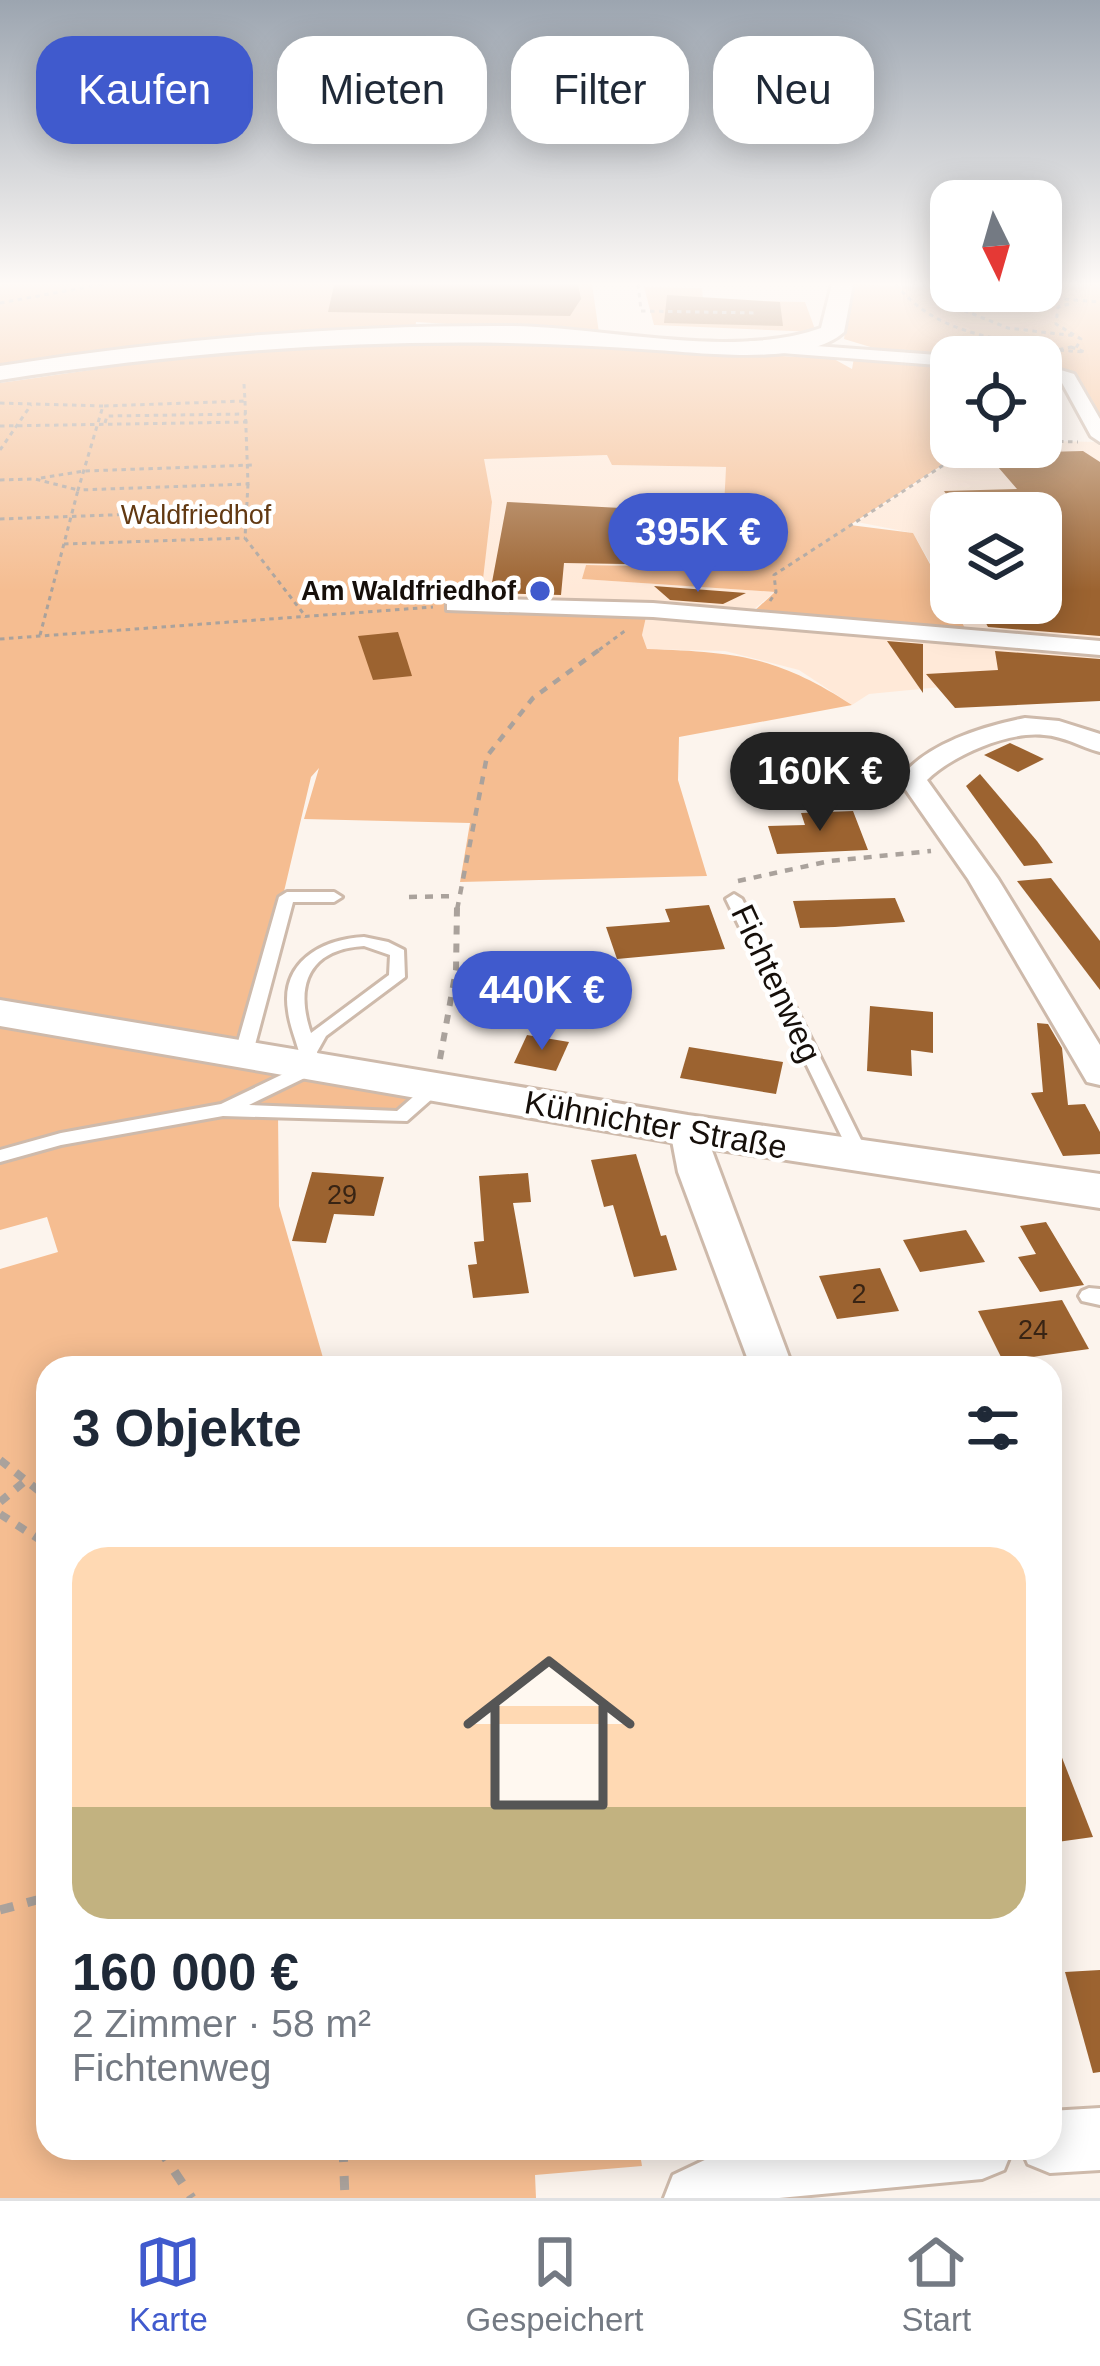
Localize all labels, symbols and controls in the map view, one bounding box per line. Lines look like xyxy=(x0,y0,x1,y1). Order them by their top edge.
chip: Kaufen xyxy=(36,36,253,144)
chip: Mieten xyxy=(277,36,487,144)
chip: Filter xyxy=(511,36,689,144)
chip: Neu xyxy=(713,36,874,144)
north arrow xyxy=(930,180,1062,312)
map controls xyxy=(930,180,1062,624)
button: locate xyxy=(930,336,1062,468)
button: layers xyxy=(930,492,1062,624)
pin: 395K € xyxy=(600,493,796,595)
park label: Waldfriedhof xyxy=(121,500,272,530)
text: 395K € xyxy=(635,510,761,553)
place label: Am Waldfriedhof xyxy=(301,576,517,606)
marker: Am Waldfriedhof xyxy=(527,578,553,604)
pin: 160K € xyxy=(722,732,918,834)
text: 160K € xyxy=(757,749,883,792)
street label: Fichtenweg xyxy=(724,899,829,1068)
pin: 440K € xyxy=(444,951,640,1053)
text: 440K € xyxy=(479,968,605,1011)
street label: Kühnichter Straße xyxy=(522,1083,790,1166)
house number: 29 xyxy=(327,1180,357,1210)
house number: 2 xyxy=(851,1279,867,1309)
house number: 24 xyxy=(1018,1315,1048,1345)
icon: filters xyxy=(960,1395,1026,1461)
text: 3 Objekte xyxy=(72,1400,302,1457)
icon: home xyxy=(441,1625,657,1841)
text: 160 000 € xyxy=(72,1944,299,2001)
text: 2 Zimmer · 58 m² xyxy=(72,2002,371,2045)
text: Fichtenweg xyxy=(72,2046,271,2089)
tab: Karte xyxy=(129,2229,208,2339)
tab: Gespeichert xyxy=(466,2229,644,2339)
tab: Start xyxy=(901,2229,971,2339)

